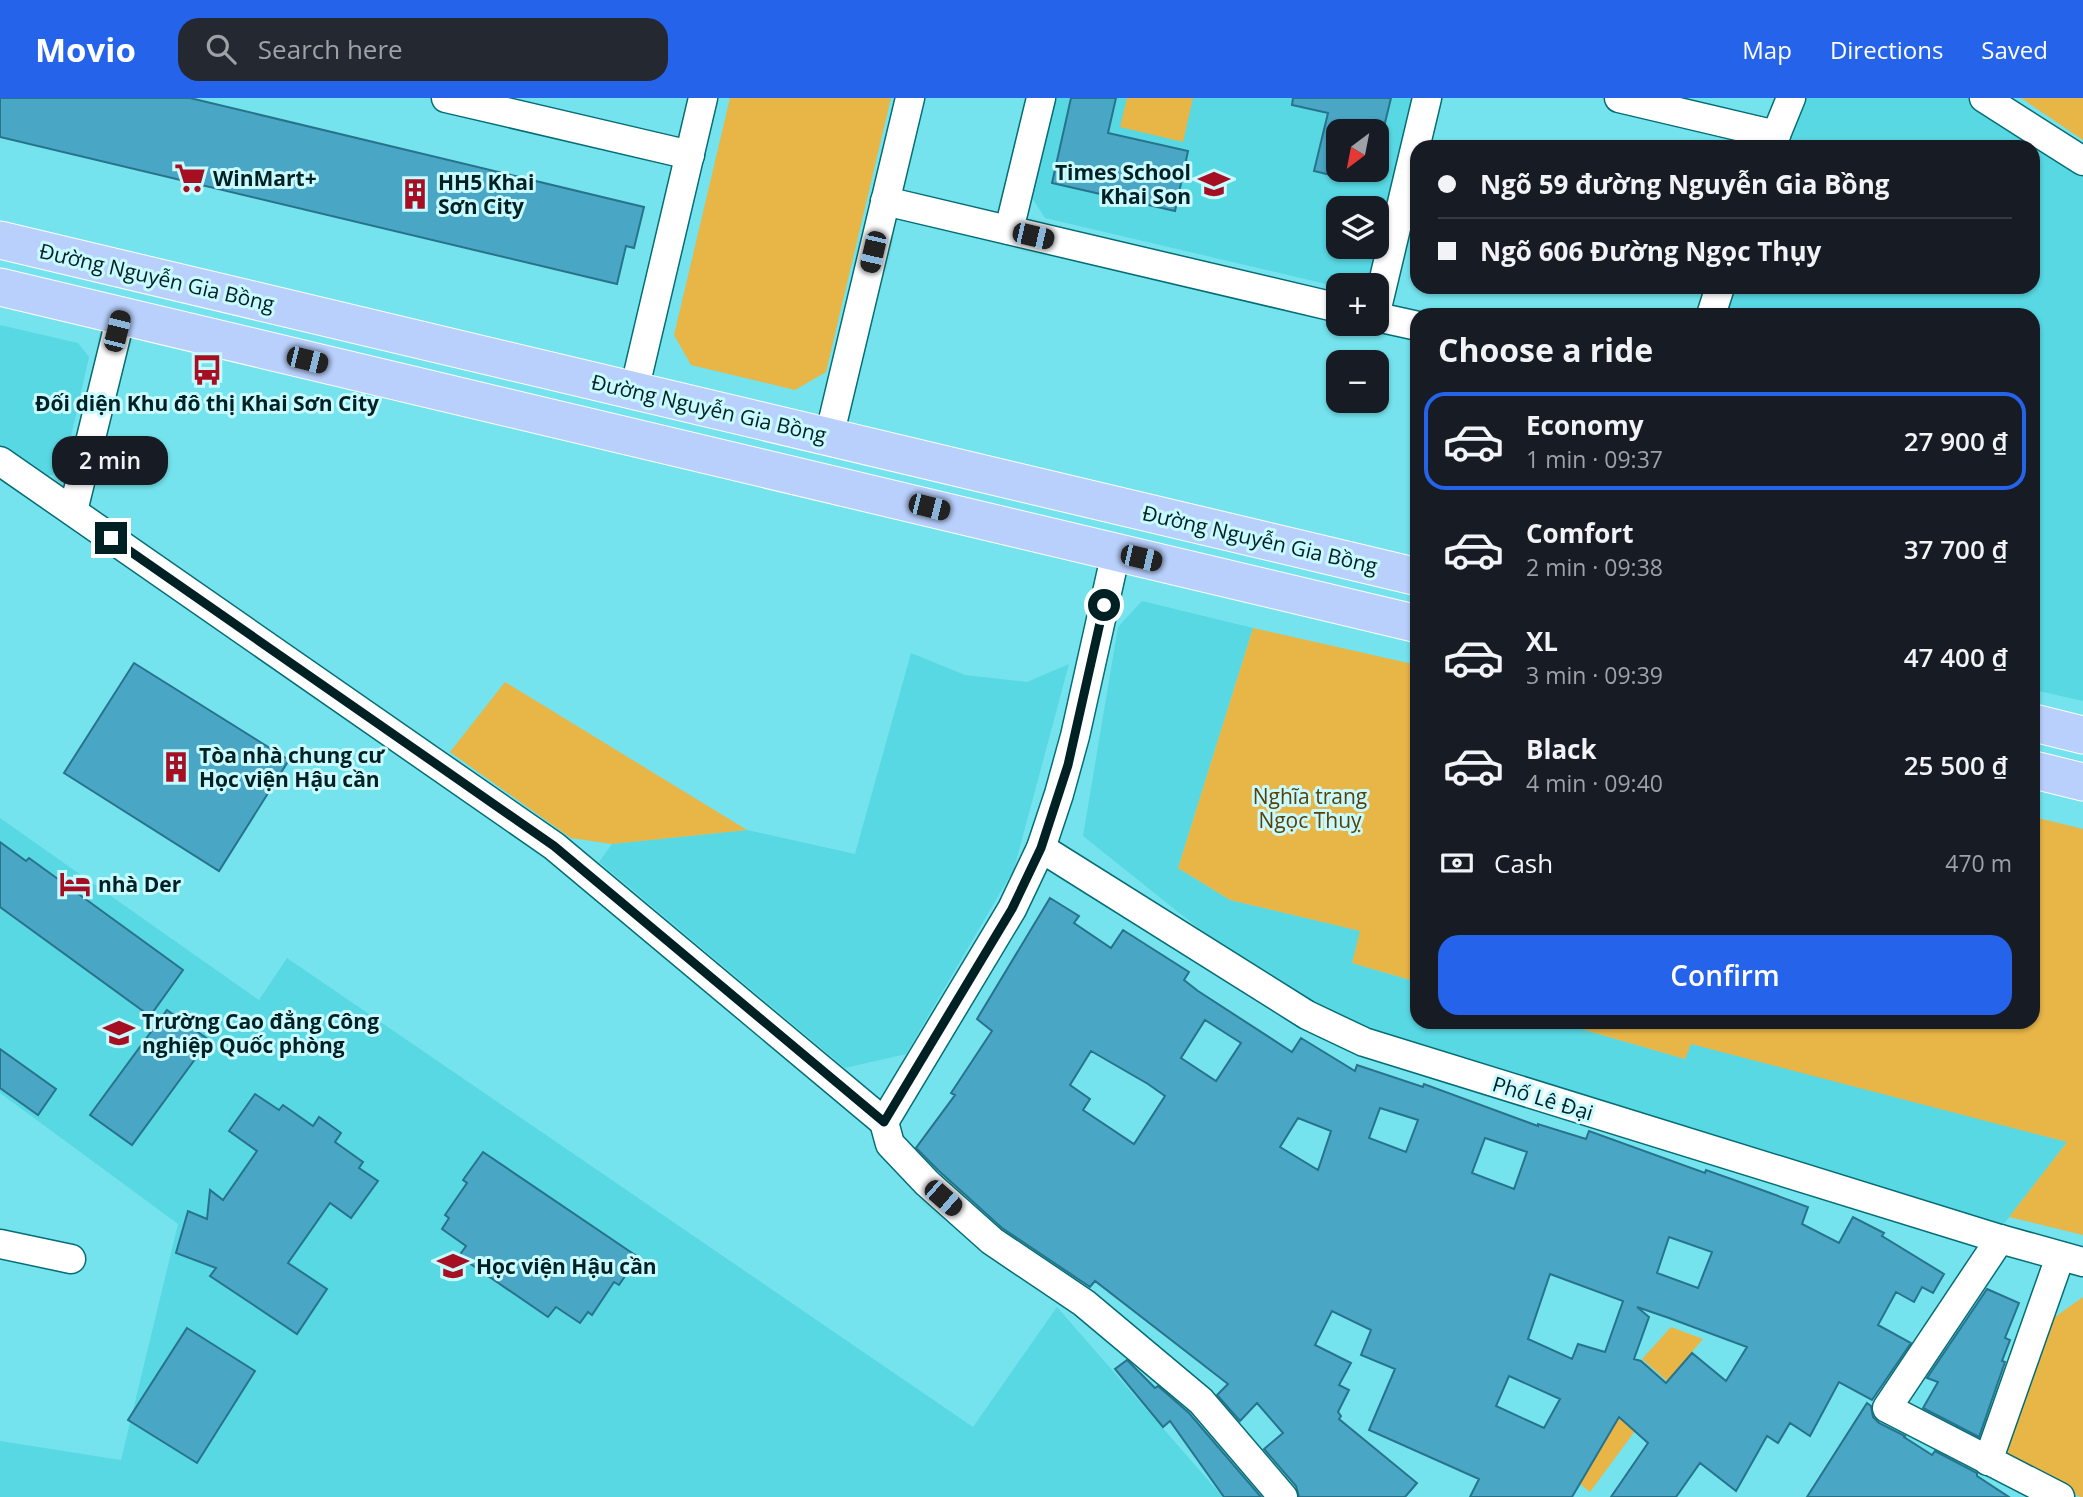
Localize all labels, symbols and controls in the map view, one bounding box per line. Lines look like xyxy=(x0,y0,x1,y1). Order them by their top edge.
search box xyxy=(178,18,668,81)
text: Movio xyxy=(35,27,136,72)
icon: search xyxy=(202,30,240,68)
text: Search here xyxy=(258,31,403,67)
text: Map xyxy=(1742,33,1792,66)
text: Directions xyxy=(1830,33,1943,66)
text: Saved xyxy=(1981,33,2048,66)
north arrow xyxy=(1326,119,1390,182)
map controls xyxy=(1326,119,1389,413)
place label: Times School Khai Son xyxy=(1055,158,1191,210)
supermarket icon: WinMart+ xyxy=(173,161,207,195)
place label: WinMart+ xyxy=(213,164,317,192)
text: Ngõ 59 đường Nguyễn Gia Bồng xyxy=(1480,166,1889,202)
school or university icon: Times School Khai Son xyxy=(1197,167,1231,201)
place label: HH5 Khai Sơn City xyxy=(438,168,534,220)
building icon: HH5 Khai Sơn City xyxy=(398,177,432,211)
button: layers xyxy=(1326,196,1389,259)
car xyxy=(1011,221,1056,251)
car xyxy=(859,229,888,275)
text: Ngõ 606 Đường Ngọc Thụy xyxy=(1480,233,1821,269)
street label: Đường Nguyễn Gia Bồng xyxy=(37,236,277,318)
button: + xyxy=(1326,273,1389,336)
car xyxy=(102,308,133,354)
text: Choose a ride xyxy=(1438,328,1653,371)
car xyxy=(285,345,330,375)
button: − xyxy=(1326,350,1389,413)
bus stop icon: Đối diện Khu đô thị Khai Sơn City xyxy=(190,353,224,387)
street label: Đường Nguyễn Gia Bồng xyxy=(589,367,829,449)
place label: Đối diện Khu đô thị Khai Sơn City xyxy=(35,389,379,417)
text: Economy xyxy=(1526,407,1644,443)
icon: car xyxy=(1442,410,1505,473)
text: 27 900 ₫ xyxy=(1904,423,2008,459)
callout: 2 min xyxy=(53,436,169,486)
text: 1 min · 09:37 xyxy=(1526,443,1663,475)
text: 2 min xyxy=(79,444,141,476)
car xyxy=(907,492,952,522)
street label: Đường Nguyễn Gia Bồng xyxy=(1140,498,1380,580)
text: Comfort xyxy=(1526,515,1633,551)
icon: car xyxy=(1442,518,1505,581)
route end xyxy=(95,522,127,554)
text: 37 700 ₫ xyxy=(1904,531,2008,567)
car xyxy=(1119,543,1164,573)
text: 2 min · 09:38 xyxy=(1526,551,1663,583)
route start xyxy=(1088,589,1120,621)
text: XL xyxy=(1526,623,1558,659)
icon: car xyxy=(1442,626,1505,689)
text: 47 400 ₫ xyxy=(1904,639,2008,675)
text: 3 min · 09:39 xyxy=(1526,659,1663,691)
text: Black xyxy=(1526,731,1597,767)
icon: car xyxy=(1442,734,1505,797)
place label: Tòa nhà chung cư Học viện Hậu cần xyxy=(199,741,385,793)
text: 25 500 ₫ xyxy=(1904,747,2008,783)
building icon: Tòa nhà chung cư Học viện Hậu cần xyxy=(159,750,193,784)
text: 4 min · 09:40 xyxy=(1526,767,1663,799)
park label: Nghĩa trang Ngọc Thuỵ xyxy=(1253,782,1367,834)
icon: cash xyxy=(1438,844,1476,882)
text: Cash xyxy=(1494,845,1553,881)
text: 470 m xyxy=(1945,847,2012,879)
hotel icon: nhà Der xyxy=(58,867,92,901)
place label: nhà Der xyxy=(98,870,182,898)
button: Confirm xyxy=(1438,935,2012,1015)
place label: Trường Cao đẳng Công nghiệp Quốc phòng xyxy=(142,1007,379,1059)
school or university icon: Trường Cao đẳng Công nghiệp Quốc phòng xyxy=(102,1016,136,1050)
street label: Phố Lê Đại xyxy=(1489,1069,1597,1127)
car xyxy=(921,1176,966,1220)
school or university icon: Học viện Hậu cần xyxy=(436,1249,470,1283)
place label: Học viện Hậu cần xyxy=(476,1252,657,1280)

